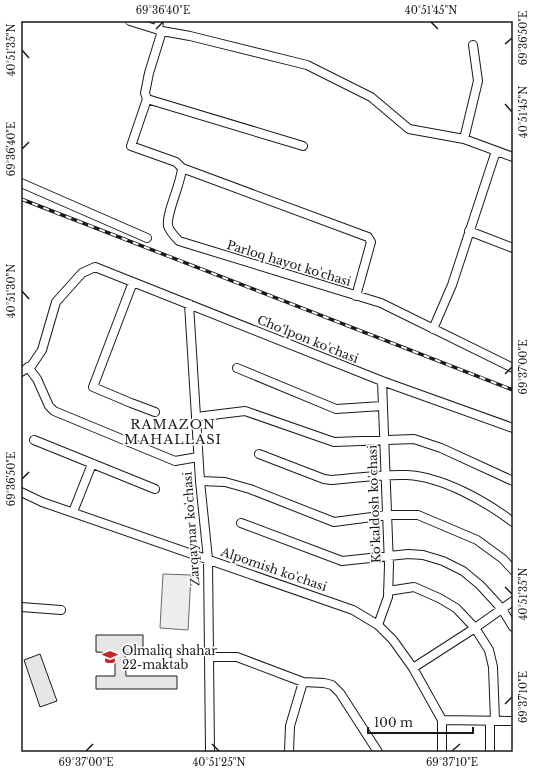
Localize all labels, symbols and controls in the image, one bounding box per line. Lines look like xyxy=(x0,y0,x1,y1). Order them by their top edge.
text: 69°36'40"E xyxy=(136,4,190,17)
text: 40°51'45"N xyxy=(405,4,457,17)
text: 69°36'50"E xyxy=(517,11,530,65)
text: 40°51'35"N xyxy=(5,23,18,77)
text: 40°51'45"N xyxy=(517,86,530,138)
text: 69°36'40"E xyxy=(5,122,18,176)
street label: Parloq hayot ko'chasi xyxy=(225,237,353,289)
text: 40°51'30"N xyxy=(5,264,18,318)
street label: Cho‘lpon ko'chasi xyxy=(255,312,361,366)
text: 69°37'00"E xyxy=(517,340,530,394)
district label: RAMAZON MAHALLASI xyxy=(124,416,222,448)
street label: Ko‘kaldosh ko'chasi xyxy=(364,445,384,563)
text: 69°36'50"E xyxy=(5,452,18,506)
street label: Zarqaynar ko'chasi xyxy=(180,471,202,587)
street label: Alpomish ko'chasi xyxy=(218,544,329,594)
text: 40°51'35"N xyxy=(517,567,530,621)
place label: Olmaliq shahar 22-maktab xyxy=(122,643,217,672)
school or university icon: Olmaliq shahar 22-maktab xyxy=(101,648,119,666)
text: 69°37'10"E xyxy=(517,671,530,723)
scale bar xyxy=(368,709,473,735)
text: 100 m xyxy=(374,715,413,730)
text: 69°37'00"E xyxy=(59,756,113,769)
text: 40°51'25"N xyxy=(192,756,246,769)
text: 69°37'10"E xyxy=(426,756,478,769)

